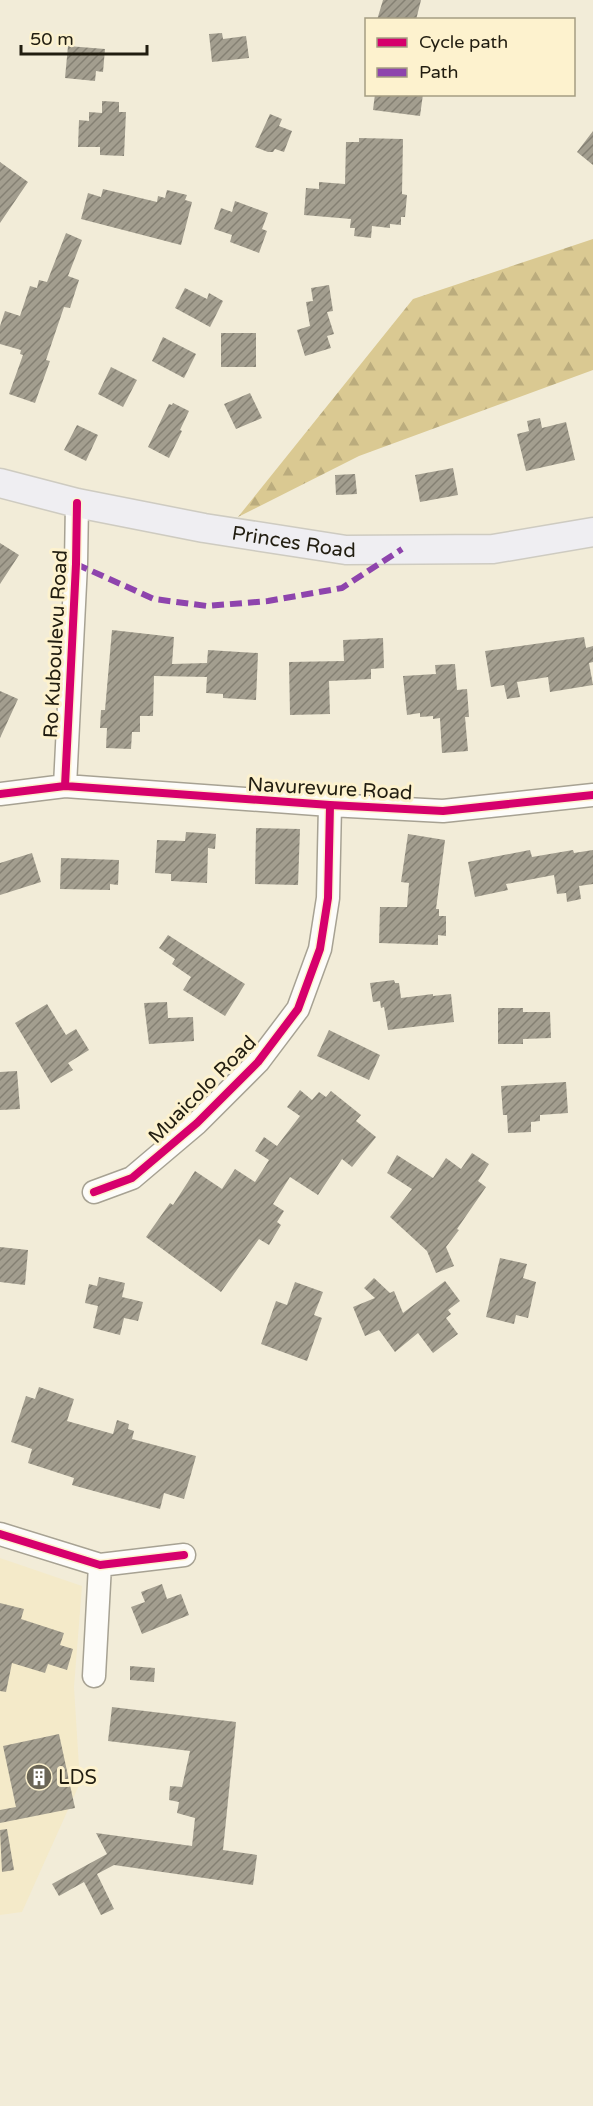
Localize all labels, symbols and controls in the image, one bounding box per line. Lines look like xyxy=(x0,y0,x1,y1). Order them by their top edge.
scale bar xyxy=(21,18,147,56)
legend xyxy=(365,18,575,96)
text: 50 m xyxy=(30,28,74,50)
text: Cycle path xyxy=(419,31,508,53)
text: Path xyxy=(419,61,458,83)
street label: Princes Road xyxy=(230,521,356,563)
street label: Ro Kuboulevu Road xyxy=(39,549,73,739)
street label: Navurevure Road xyxy=(247,773,413,805)
street label: Muaicolo Road xyxy=(144,1031,262,1149)
building icon: LDS xyxy=(24,1762,54,1792)
place label: LDS xyxy=(58,1766,97,1790)

